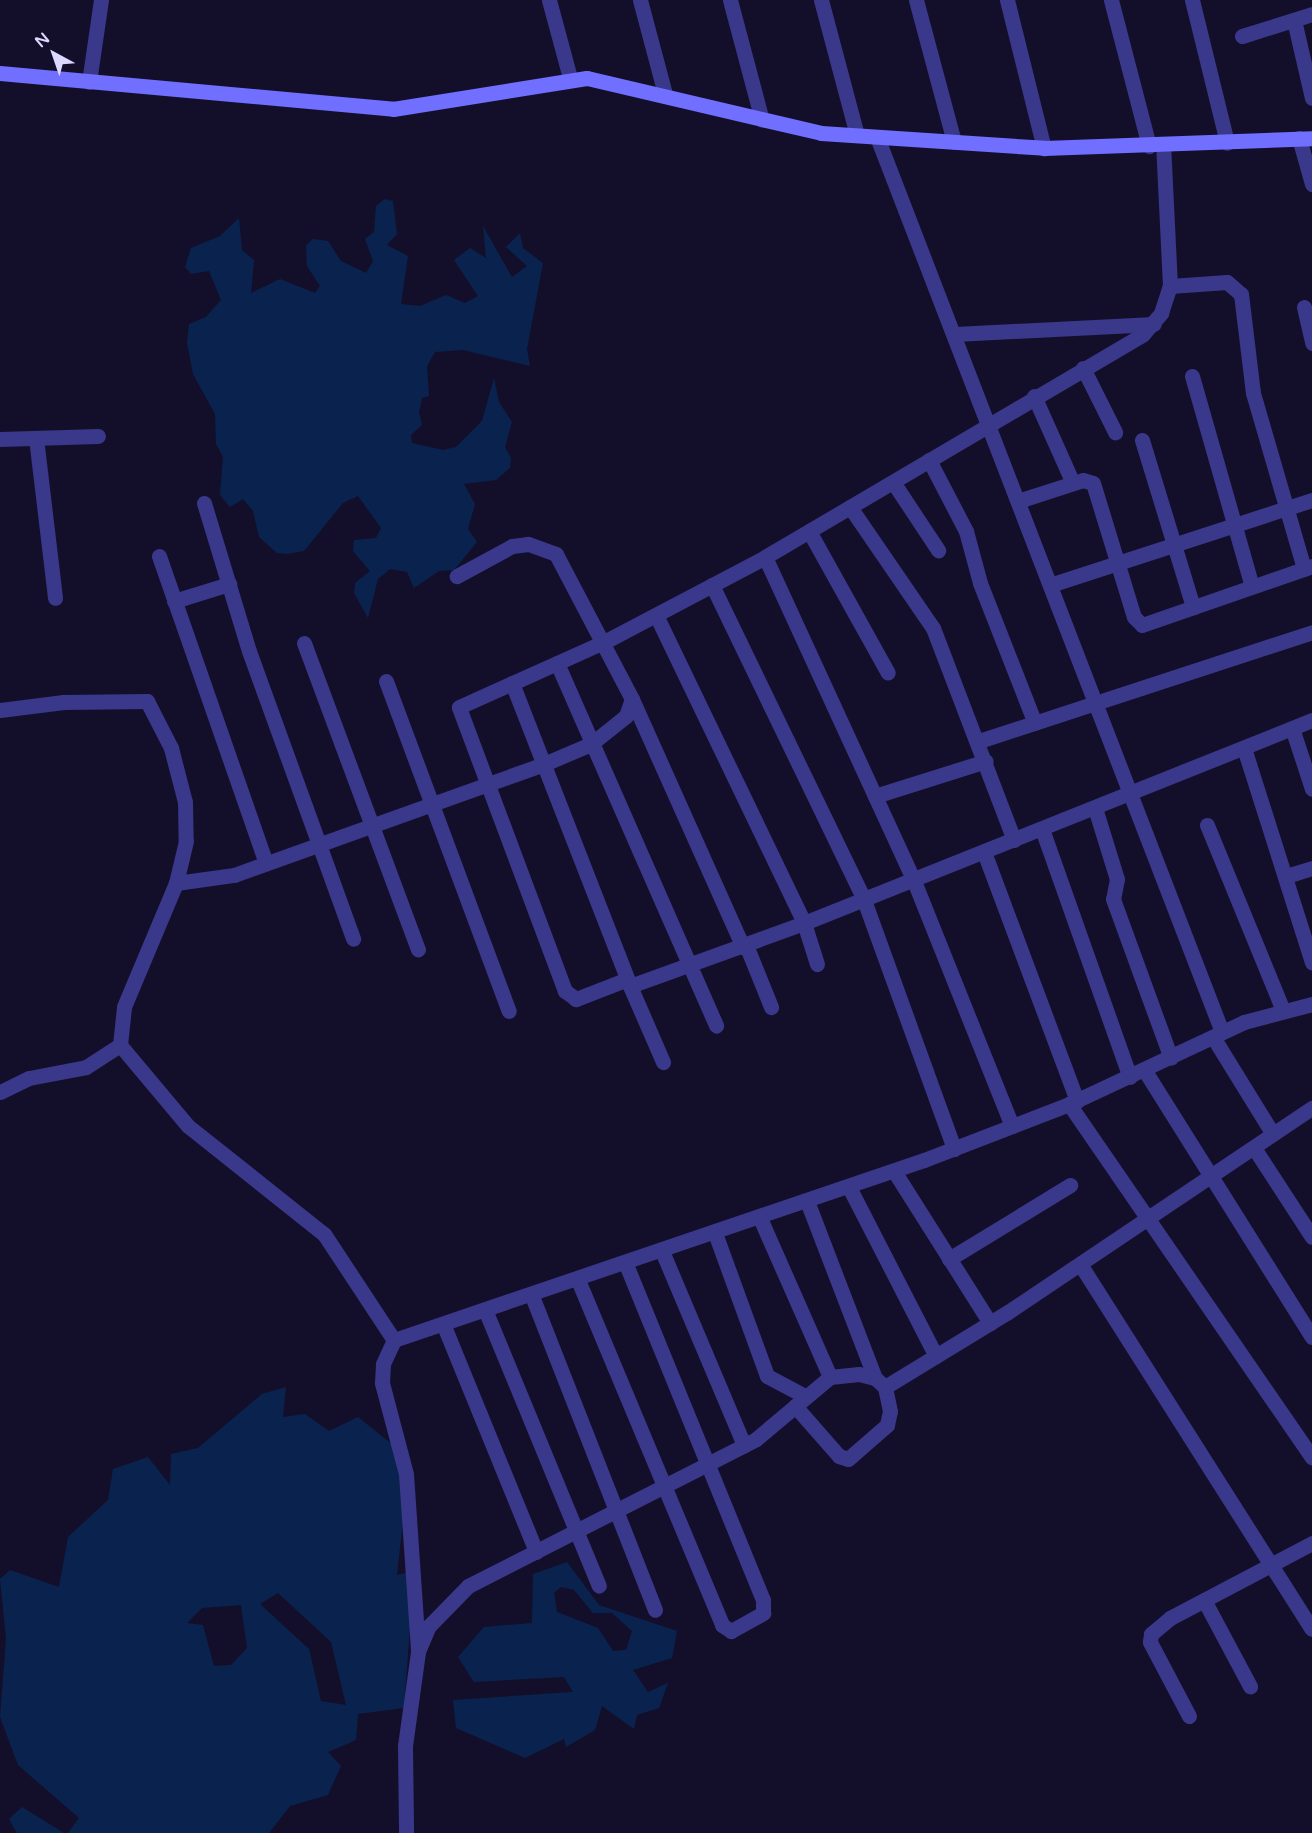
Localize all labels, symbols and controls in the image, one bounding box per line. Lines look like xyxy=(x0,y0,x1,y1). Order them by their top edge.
north arrow xyxy=(24,24,84,84)
text: N xyxy=(31,28,54,52)

